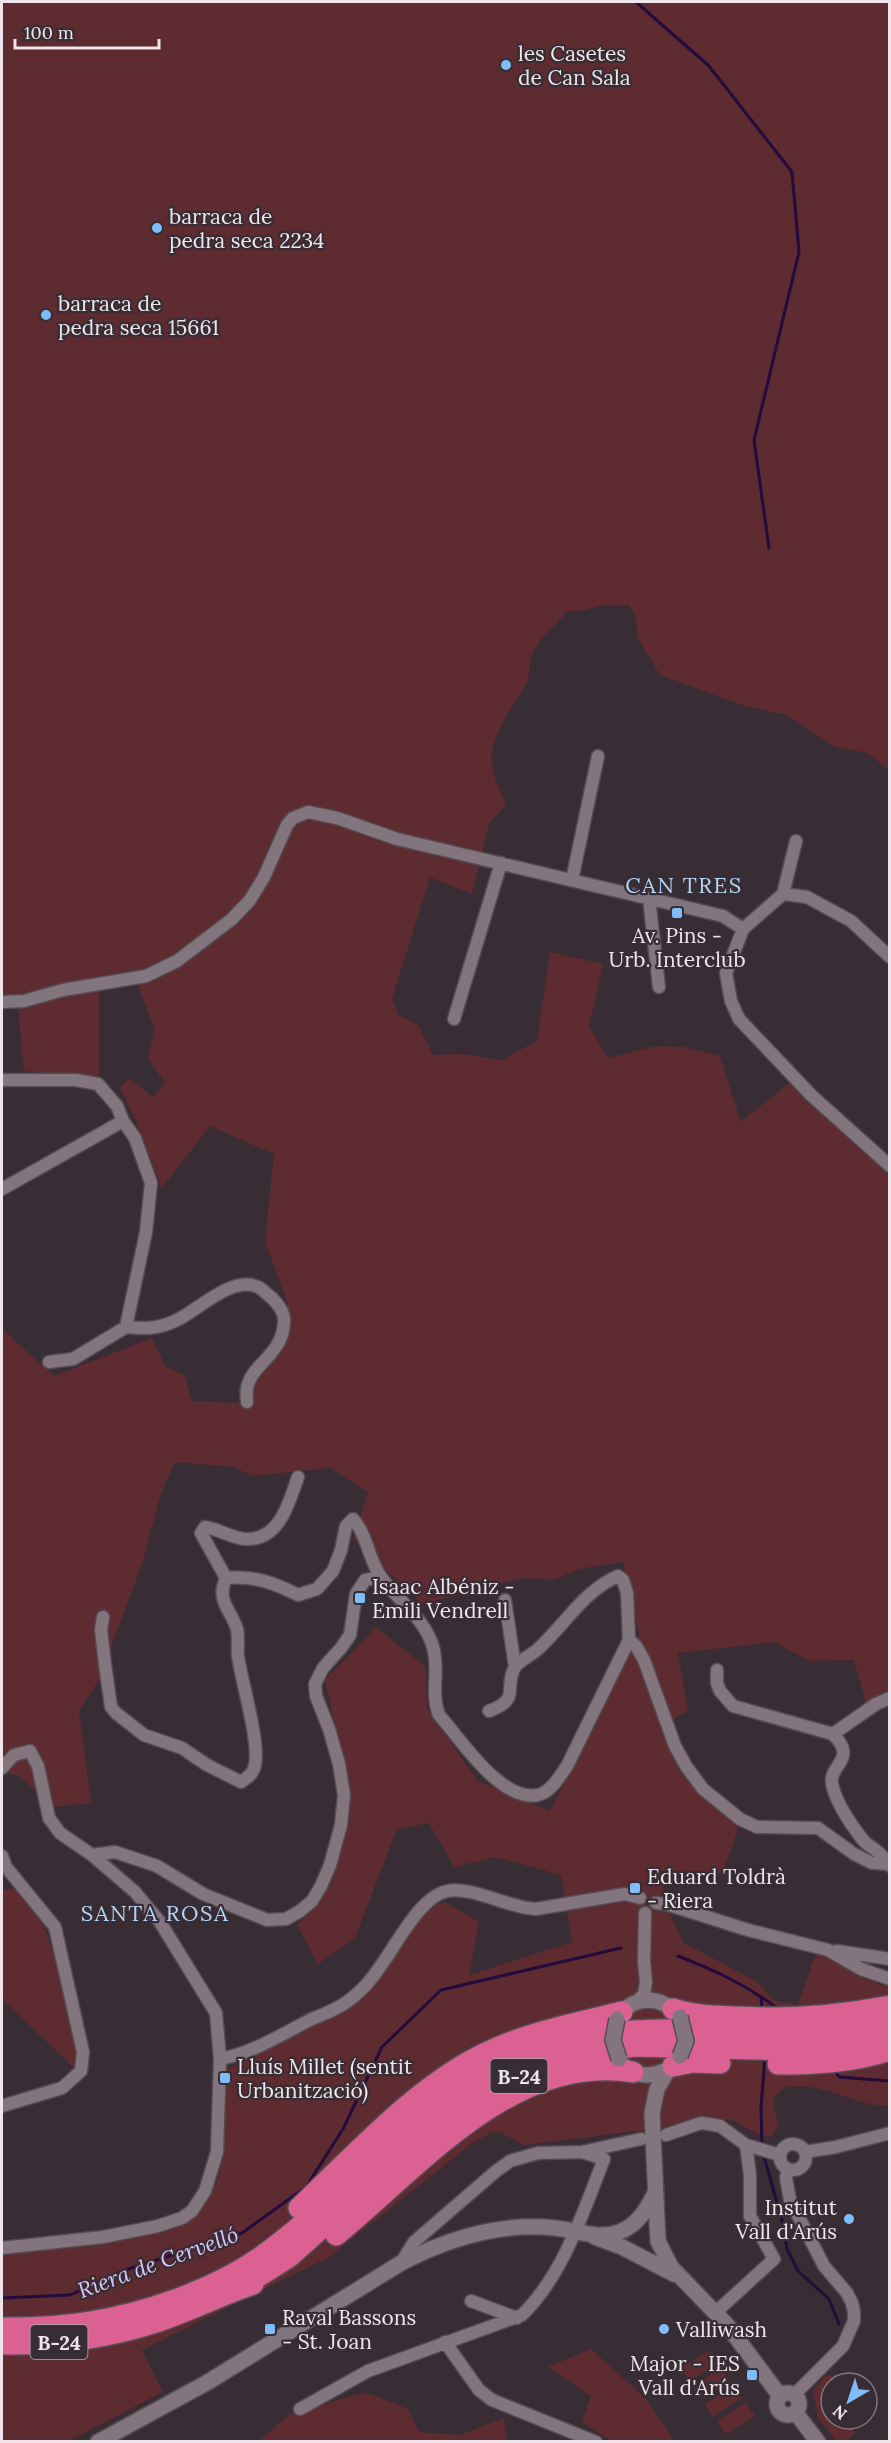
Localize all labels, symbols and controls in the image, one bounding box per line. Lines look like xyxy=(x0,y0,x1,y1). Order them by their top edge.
scale bar xyxy=(15,12,159,50)
text: 100 m xyxy=(24,21,74,44)
place label: les Casetes de Can Sala xyxy=(518,40,631,91)
marker: les Casetes de Can Sala xyxy=(499,58,513,72)
place label: barraca de pedra seca 2234 xyxy=(169,203,324,254)
marker: barraca de pedra seca 2234 xyxy=(150,221,164,235)
place label: barraca de pedra seca 15661 xyxy=(58,290,219,341)
marker: barraca de pedra seca 15661 xyxy=(39,308,53,322)
district label: CAN TRES xyxy=(625,871,743,899)
marker: Av. Pins - Urb. Interclub xyxy=(670,906,684,920)
place label: Av. Pins - Urb. Interclub xyxy=(608,922,746,973)
place label: Isaac Albéniz - Emili Vendrell xyxy=(372,1573,515,1624)
marker: Isaac Albéniz - Emili Vendrell xyxy=(353,1591,367,1605)
place label: Eduard Toldrà - Riera xyxy=(647,1863,786,1914)
marker: Eduard Toldrà - Riera xyxy=(628,1881,642,1895)
district label: SANTA ROSA xyxy=(81,1899,229,1927)
place label: Lluís Millet (sentit Urbanització) xyxy=(237,2053,413,2104)
road number: B-24 xyxy=(490,2059,548,2093)
marker: Lluís Millet (sentit Urbanització) xyxy=(218,2071,232,2085)
place label: Institut Vall d'Arús xyxy=(735,2194,838,2245)
marker: Institut Vall d'Arús xyxy=(842,2212,856,2226)
water label: Riera de Cervelló xyxy=(74,2220,242,2304)
place label: Raval Bassons - St. Joan xyxy=(282,2304,416,2355)
place label: Valliwash xyxy=(675,2316,767,2343)
marker: Raval Bassons - St. Joan xyxy=(263,2322,277,2336)
marker: Valliwash xyxy=(657,2322,671,2336)
road number: B-24 xyxy=(31,2325,88,2359)
place label: Major - IES Vall d'Arús xyxy=(630,2350,740,2401)
marker: Major - IES Vall d'Arús xyxy=(745,2368,759,2382)
north arrow xyxy=(819,2371,879,2431)
text: N xyxy=(828,2401,851,2424)

